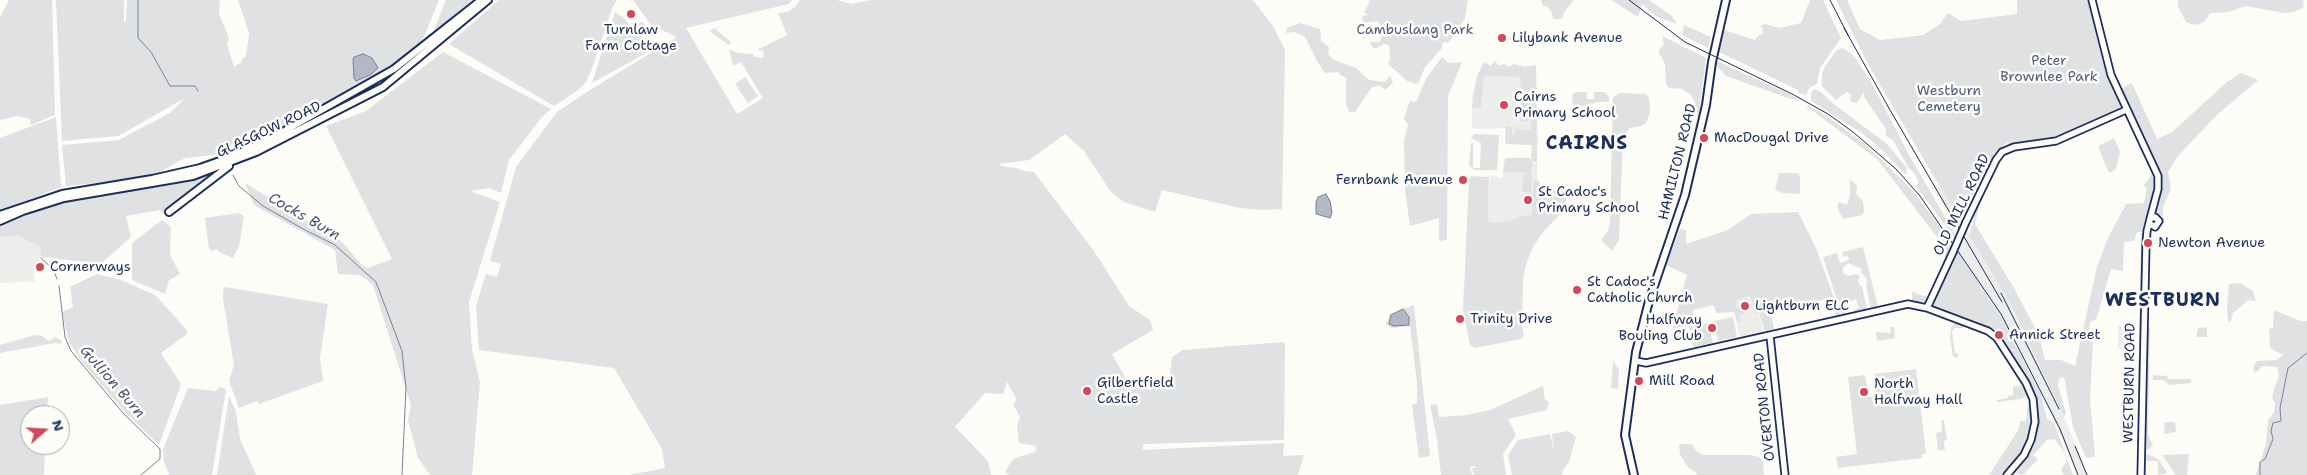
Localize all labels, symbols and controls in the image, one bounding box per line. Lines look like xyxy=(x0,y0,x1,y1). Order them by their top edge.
marker: Turnlaw Farm Cottage xyxy=(625,8,637,20)
place label: Turnlaw Farm Cottage xyxy=(585,22,677,54)
park label: Cambuslang Park xyxy=(1357,22,1473,38)
place label: Lilybank Avenue xyxy=(1512,30,1623,46)
marker: Lilybank Avenue xyxy=(1496,32,1508,44)
park label: Peter Brownlee Park xyxy=(2000,53,2098,85)
park label: Westburn Cemetery xyxy=(1917,83,1981,115)
place label: Cairns Primary School xyxy=(1514,89,1615,121)
street label: GLASGOW ROAD xyxy=(214,98,324,162)
marker: Cairns Primary School xyxy=(1498,99,1510,111)
street label: HAMILTON ROAD xyxy=(1655,102,1701,222)
place label: MacDougal Drive xyxy=(1714,130,1829,146)
marker: MacDougal Drive xyxy=(1698,132,1710,144)
district label: CAIRNS xyxy=(1545,133,1629,155)
street label: OLD MILL ROAD xyxy=(1930,151,1994,259)
place label: Fernbank Avenue xyxy=(1336,172,1453,188)
marker: Fernbank Avenue xyxy=(1457,174,1469,186)
place label: St Cadoc's Primary School xyxy=(1538,184,1639,216)
water label: Cocks Burn xyxy=(265,189,343,245)
marker: St Cadoc's Primary School xyxy=(1522,194,1534,206)
place label: Newton Avenue xyxy=(2158,235,2265,251)
marker: Newton Avenue xyxy=(2142,237,2154,249)
place label: Cornerways xyxy=(50,259,131,275)
marker: Cornerways xyxy=(34,261,46,273)
place label: St Cadoc's Catholic Church xyxy=(1587,274,1693,306)
marker: St Cadoc's Catholic Church xyxy=(1571,284,1583,296)
district label: WESTBURN xyxy=(2104,290,2222,312)
place label: Lightburn ELC xyxy=(1755,298,1849,314)
marker: Lightburn ELC xyxy=(1739,300,1751,312)
place label: Trinity Drive xyxy=(1470,311,1553,327)
place label: Halfway Bouling Club xyxy=(1619,312,1702,344)
marker: Trinity Drive xyxy=(1454,313,1466,325)
marker: Halfway Bouling Club xyxy=(1706,322,1718,334)
street label: WESTBURN ROAD xyxy=(2121,323,2139,443)
place label: Annick Street xyxy=(2009,327,2101,343)
marker: Annick Street xyxy=(1993,329,2005,341)
water label: Gullion Burn xyxy=(76,342,148,422)
street label: OVERTON ROAD xyxy=(1751,352,1779,462)
place label: Mill Road xyxy=(1649,373,1715,389)
place label: Gilbertfield Castle xyxy=(1097,375,1174,408)
marker: Mill Road xyxy=(1633,375,1645,387)
place label: North Halfway Hall xyxy=(1874,376,1962,408)
marker: Gilbertfield Castle xyxy=(1081,385,1093,397)
marker: North Halfway Hall xyxy=(1858,386,1870,398)
north arrow xyxy=(20,405,70,455)
text: N xyxy=(48,417,69,434)

